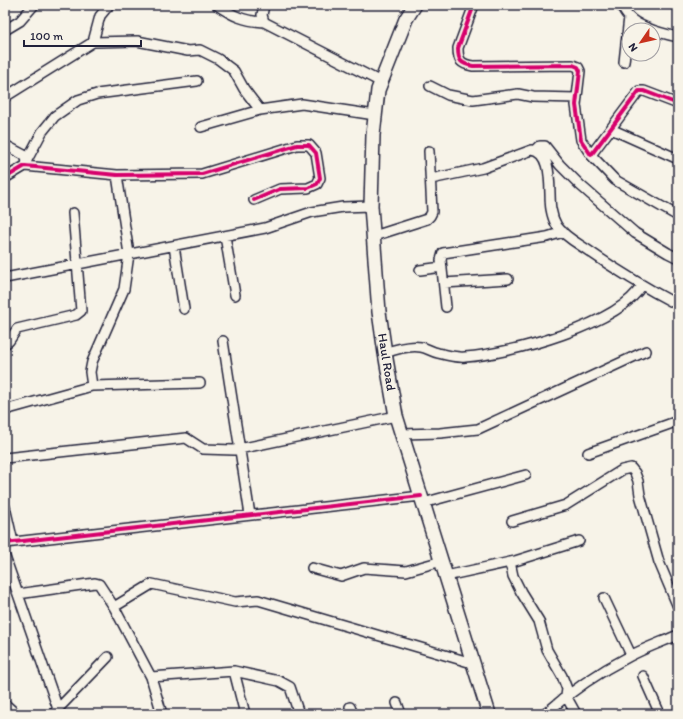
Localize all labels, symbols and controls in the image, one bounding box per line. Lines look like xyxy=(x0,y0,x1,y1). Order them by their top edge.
scale bar xyxy=(24,22,141,48)
north arrow xyxy=(621,22,661,62)
text: 100 m xyxy=(30,29,63,43)
text: N xyxy=(626,41,641,54)
street label: Haul Road xyxy=(375,332,399,392)

